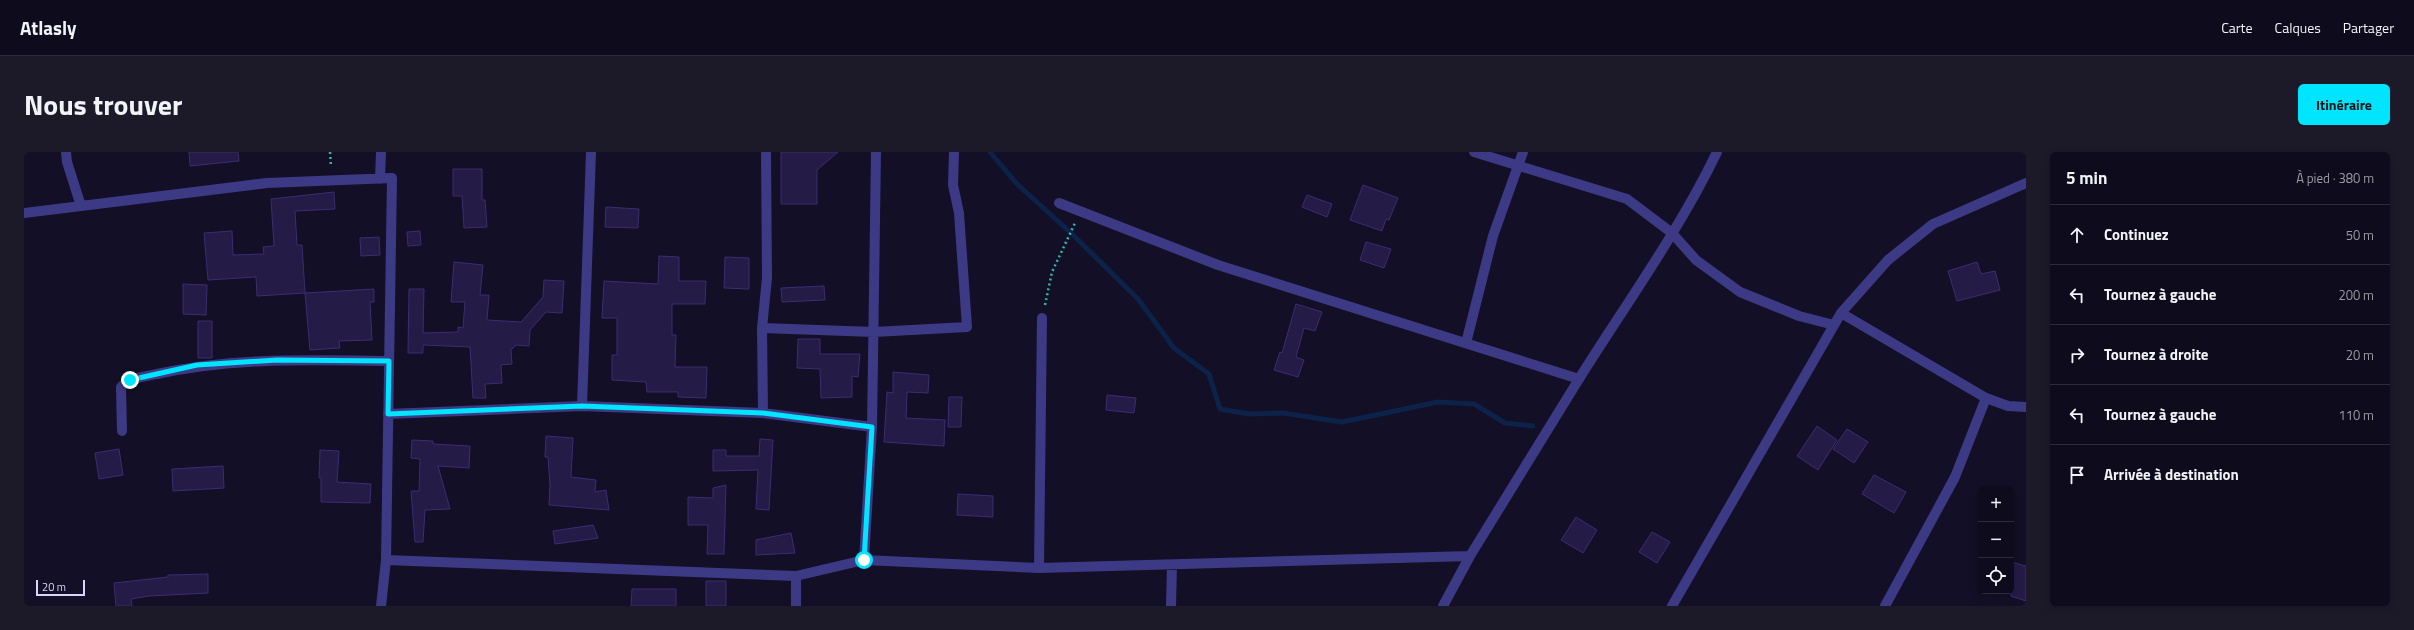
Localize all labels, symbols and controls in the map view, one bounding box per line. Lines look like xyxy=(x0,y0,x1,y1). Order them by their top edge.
text: Atlasly xyxy=(20,13,77,42)
text: Carte xyxy=(2221,17,2253,38)
text: Calques xyxy=(2275,17,2321,38)
text: Partager xyxy=(2343,17,2394,38)
text: Nous trouver xyxy=(24,83,182,126)
button: Itinéraire xyxy=(2298,84,2390,125)
text: 5 min xyxy=(2066,165,2107,191)
text: À pied · 380 m xyxy=(2296,168,2374,188)
text: Continuez xyxy=(2104,223,2169,246)
icon: ahead xyxy=(2066,224,2088,246)
text: 50 m xyxy=(2346,225,2374,245)
text: Tournez à gauche xyxy=(2104,283,2216,306)
icon: left xyxy=(2066,284,2088,306)
text: 200 m xyxy=(2338,285,2374,305)
text: Tournez à droite xyxy=(2104,343,2209,366)
icon: right xyxy=(2066,344,2088,366)
text: 20 m xyxy=(2346,345,2374,365)
route end xyxy=(121,371,139,389)
text: Tournez à gauche xyxy=(2104,403,2216,426)
icon: left xyxy=(2066,404,2088,426)
text: 110 m xyxy=(2338,405,2374,425)
text: Arrivée à destination xyxy=(2104,463,2239,486)
icon: arrive xyxy=(2066,464,2088,486)
map controls xyxy=(1978,486,2014,594)
button: + xyxy=(1978,486,2014,522)
button: − xyxy=(1978,522,2014,558)
route start xyxy=(855,551,873,569)
button: locate xyxy=(1978,558,2014,594)
scale bar xyxy=(36,578,85,597)
text: 20 m xyxy=(42,579,66,595)

